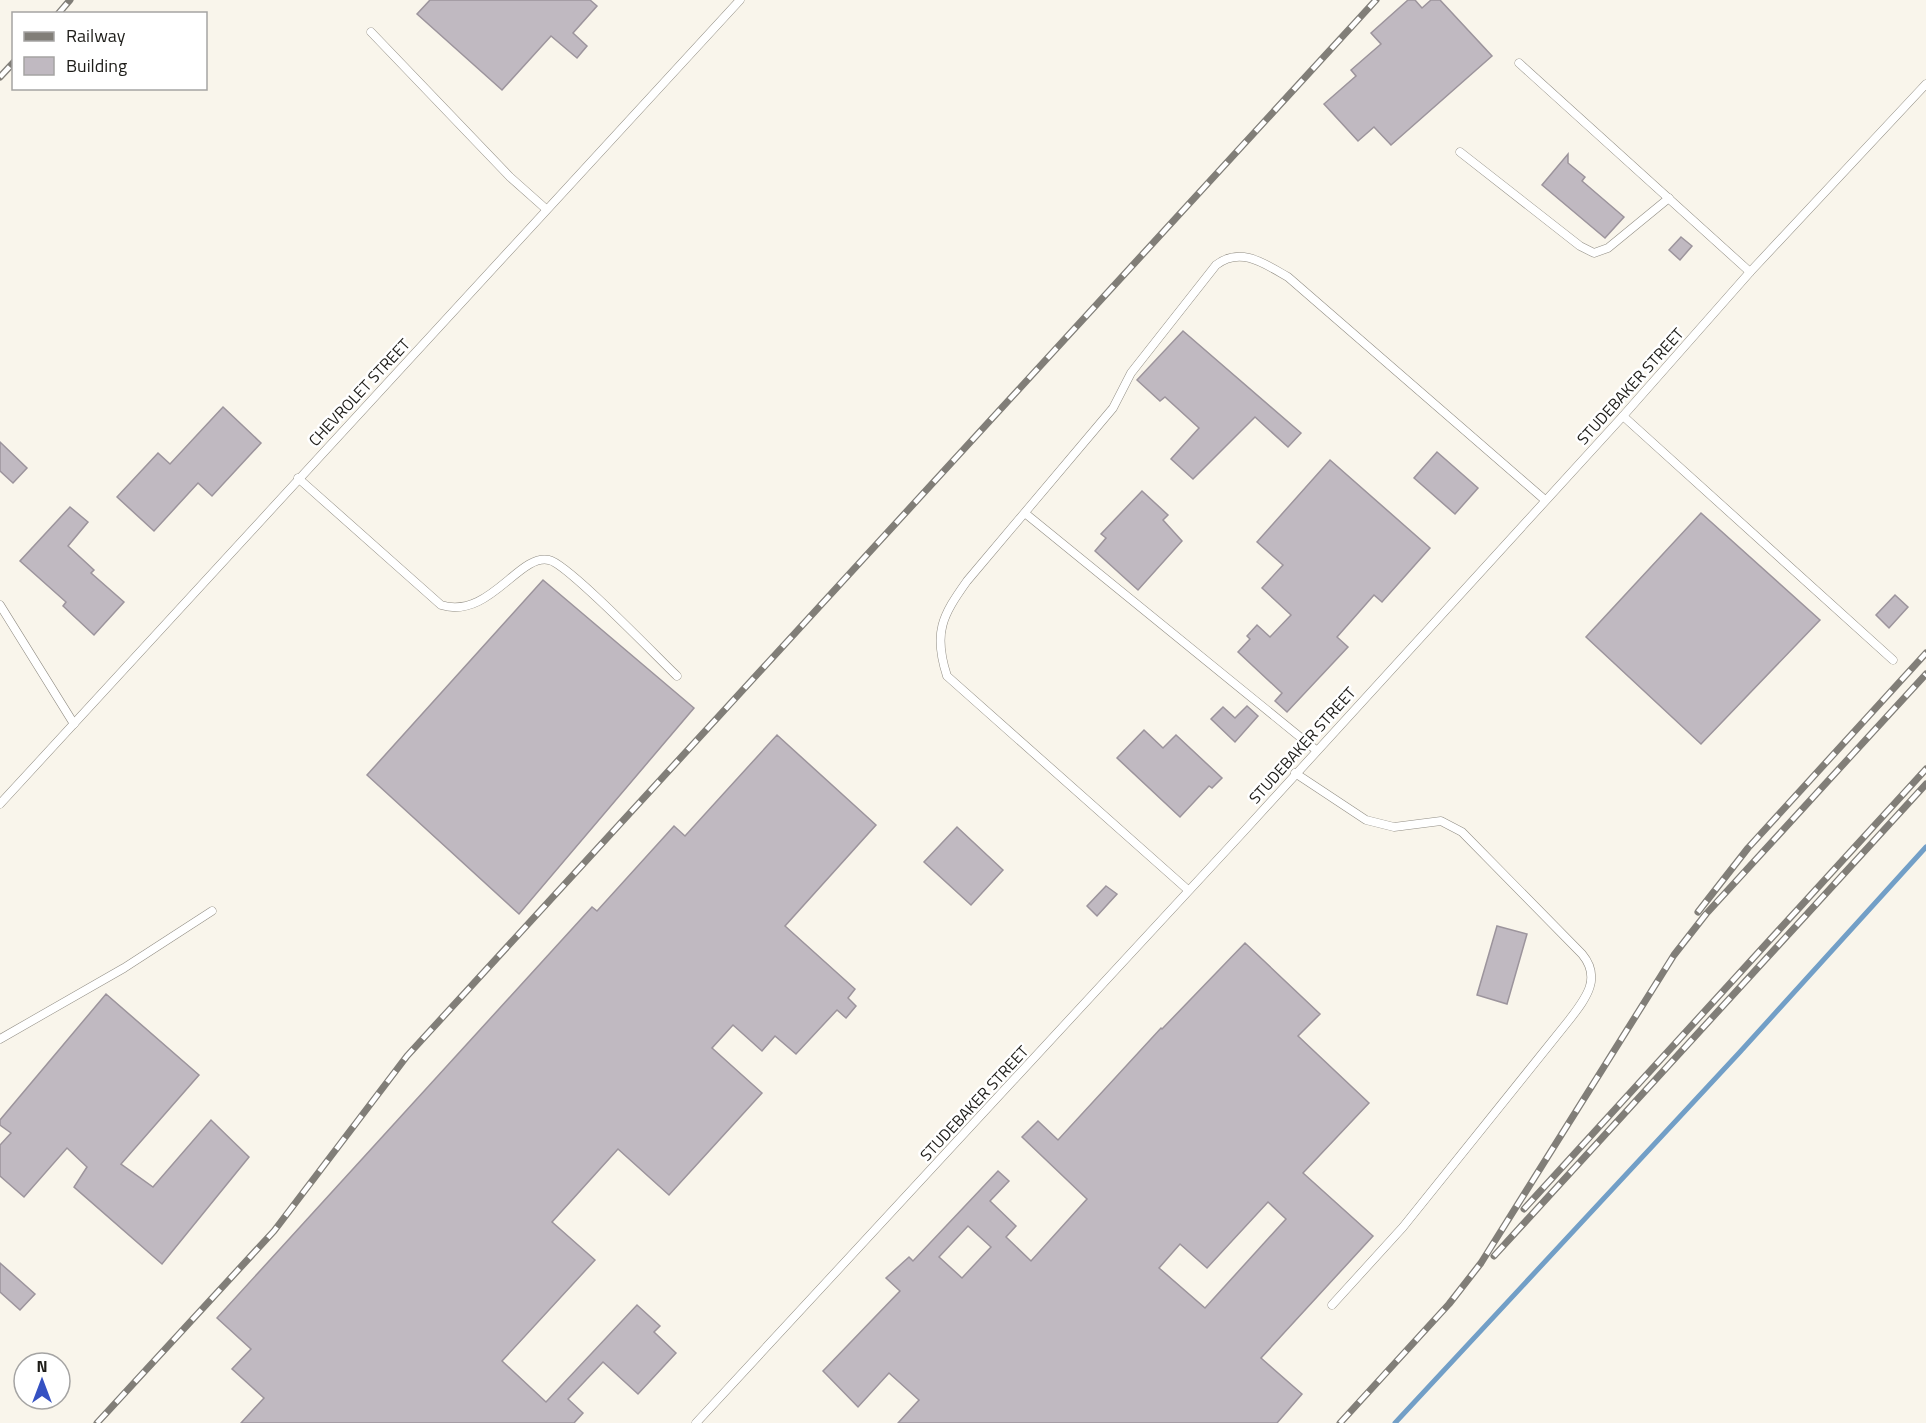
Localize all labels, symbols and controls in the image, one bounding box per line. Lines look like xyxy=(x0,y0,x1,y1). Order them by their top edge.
legend xyxy=(12,12,207,90)
text: Railway xyxy=(66,22,126,49)
text: Building xyxy=(66,52,127,79)
street label: STUDEBAKER STREET xyxy=(1571,322,1690,450)
street label: CHEVROLET STREET xyxy=(303,332,416,451)
street label: STUDEBAKER STREET xyxy=(1243,681,1362,809)
street label: STUDEBAKER STREET xyxy=(914,1039,1034,1166)
north arrow xyxy=(12,1351,72,1411)
text: N xyxy=(36,1354,48,1378)

